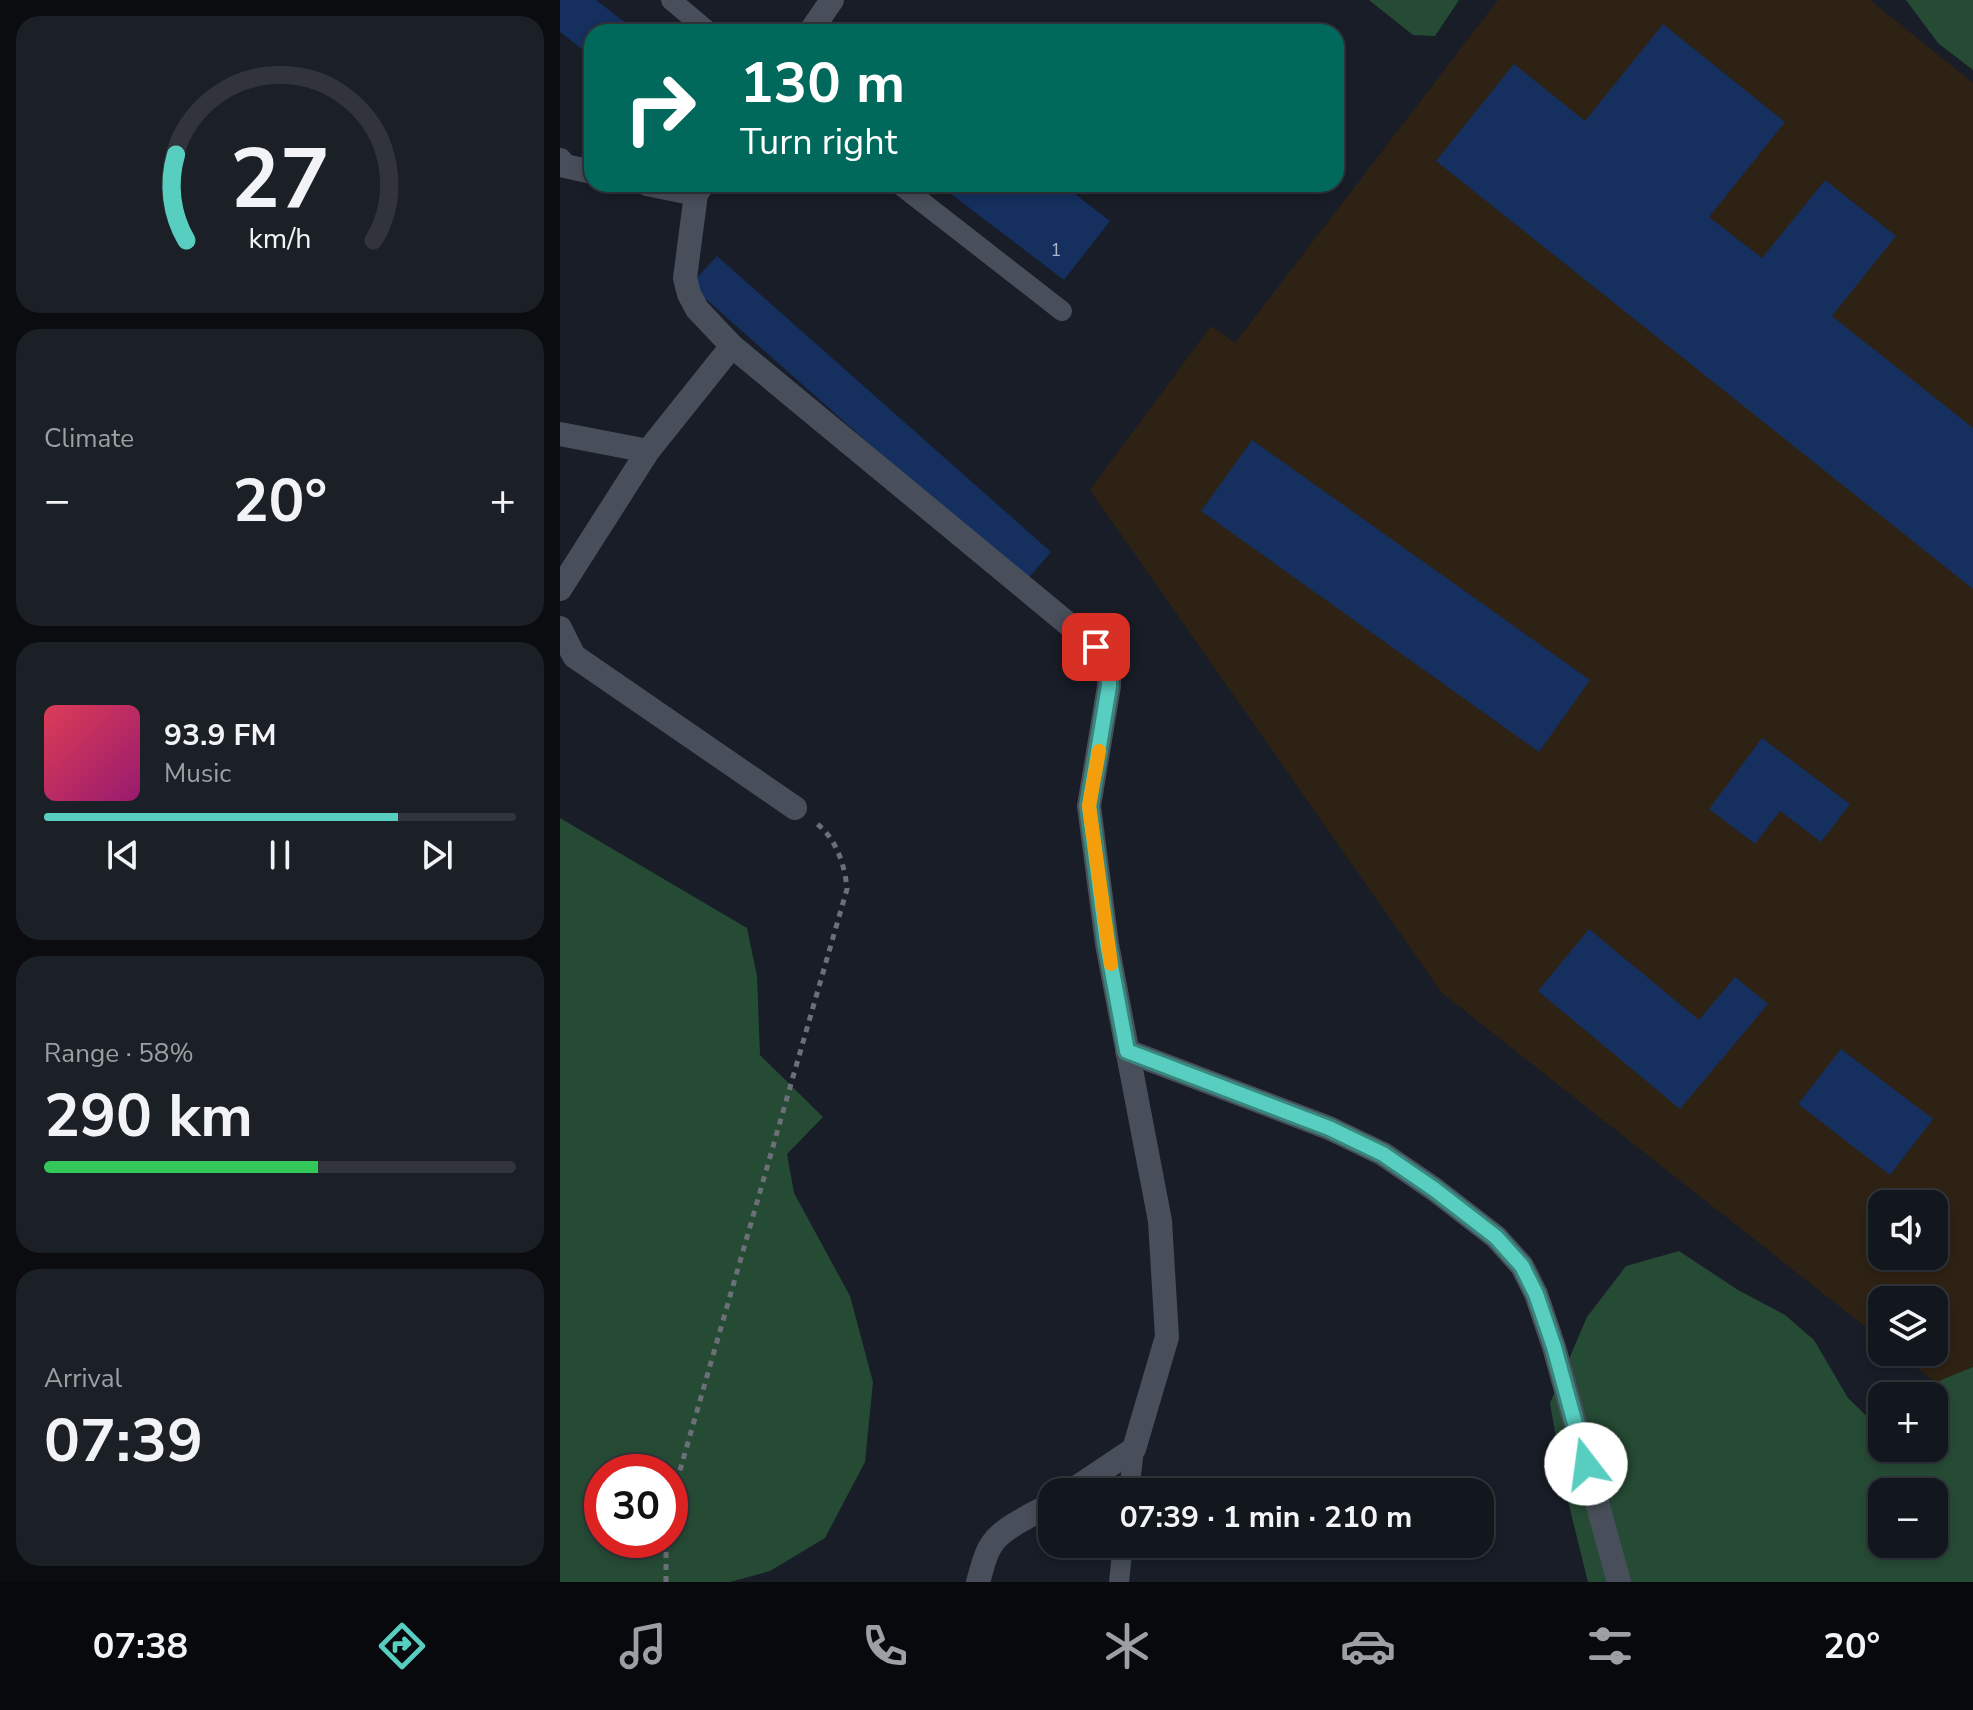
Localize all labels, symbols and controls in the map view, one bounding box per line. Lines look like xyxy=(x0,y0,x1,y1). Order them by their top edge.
text: 130 m xyxy=(740,45,905,122)
icon: right xyxy=(608,56,712,160)
text: Turn right xyxy=(740,118,897,167)
text: 27 xyxy=(230,122,330,235)
text: km/h xyxy=(249,219,311,258)
house number: 1 xyxy=(1051,238,1061,262)
text: Climate xyxy=(44,421,134,456)
text: 20° xyxy=(233,460,327,542)
text: − xyxy=(44,471,70,531)
text: + xyxy=(490,471,516,531)
pin xyxy=(1062,613,1130,681)
icon: arrive xyxy=(1074,625,1118,669)
text: 93.9 FM xyxy=(164,715,276,756)
text: Music xyxy=(164,756,231,791)
icon: previous xyxy=(101,833,145,877)
icon: pause xyxy=(258,833,302,877)
icon: next xyxy=(415,833,459,877)
text: Range · 58% xyxy=(44,1036,194,1071)
text: 290 km xyxy=(44,1075,253,1157)
map controls xyxy=(1868,1190,1948,1558)
button: sound xyxy=(1868,1190,1948,1270)
button: layers xyxy=(1868,1286,1948,1366)
text: Arrival xyxy=(44,1361,122,1396)
button: + xyxy=(1868,1382,1948,1462)
text: 07:39 xyxy=(44,1400,203,1482)
position arrow xyxy=(1544,1422,1628,1506)
speed limit sign: 30 xyxy=(584,1454,688,1558)
button: − xyxy=(1868,1478,1948,1558)
text: 07:39 · 1 min · 210 m xyxy=(1120,1497,1412,1538)
icon: directions xyxy=(374,1618,430,1674)
icon: music xyxy=(615,1618,671,1674)
icon: phone xyxy=(857,1618,913,1674)
icon: climate xyxy=(1099,1618,1155,1674)
icon: car xyxy=(1340,1618,1396,1674)
icon: filters xyxy=(1582,1618,1638,1674)
text: 07:38 xyxy=(93,1622,188,1671)
text: 20° xyxy=(1823,1622,1880,1671)

